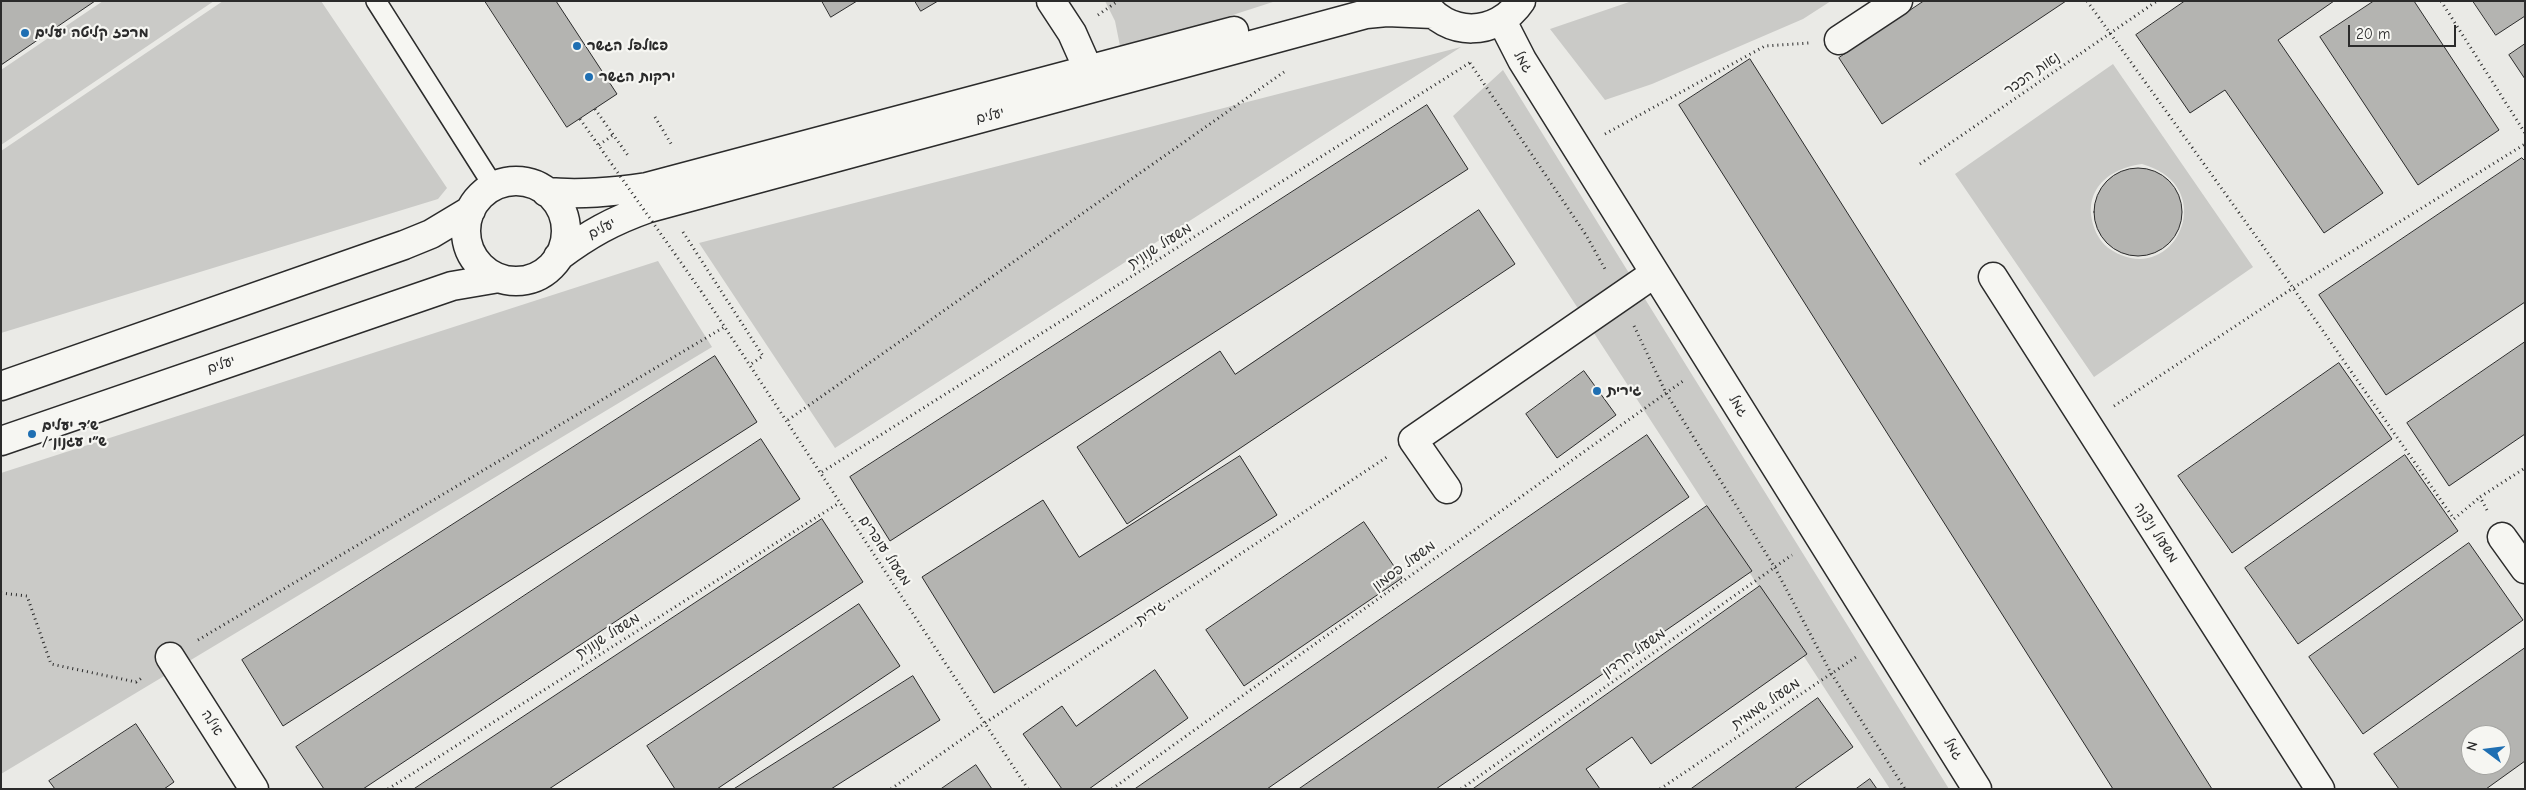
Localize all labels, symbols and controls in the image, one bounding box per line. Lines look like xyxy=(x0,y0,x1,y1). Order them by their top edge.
scale bar xyxy=(2351,15,2458,47)
place label: מרכז קליטה יעלים xyxy=(35,25,149,41)
text: 20 m xyxy=(2356,25,2390,43)
marker: מרכז קליטה יעלים xyxy=(19,27,31,39)
place label: פאלפל הגשר xyxy=(587,38,668,54)
marker: פאלפל הגשר xyxy=(571,40,583,52)
street label: גמל xyxy=(1510,48,1536,76)
street label: נאות הככר xyxy=(2001,49,2063,99)
place label: ירקות הגשר xyxy=(599,69,675,85)
marker: ירקות הגשר xyxy=(583,71,595,83)
street label: יעלים xyxy=(974,104,1006,128)
street label: יעלים xyxy=(585,215,619,243)
street label: משעול שנונית xyxy=(1125,220,1195,272)
street label: יעלים xyxy=(205,352,237,378)
place label: גירית xyxy=(1607,383,1641,399)
marker: גירית xyxy=(1591,385,1603,397)
street label: גמל xyxy=(1725,392,1751,420)
place label: ש׳ד יעלים / ש״י עגנון xyxy=(42,418,107,451)
marker: ש׳ד יעלים / ש״י עגנון xyxy=(26,428,38,440)
street label: משעול ניצנה xyxy=(2130,500,2182,566)
street label: משעול עופרים xyxy=(855,513,915,589)
street label: משעול פסמון xyxy=(1369,538,1439,594)
street label: גירית xyxy=(1133,597,1169,629)
street label: משעול שנונית xyxy=(573,610,643,662)
street label: משעול חרדון xyxy=(1599,625,1669,681)
street label: משעול שממית xyxy=(1729,675,1803,733)
street label: אילה xyxy=(197,707,227,739)
north arrow xyxy=(2461,725,2511,775)
street label: גמל xyxy=(1940,735,1966,763)
text: N xyxy=(2463,740,2481,753)

